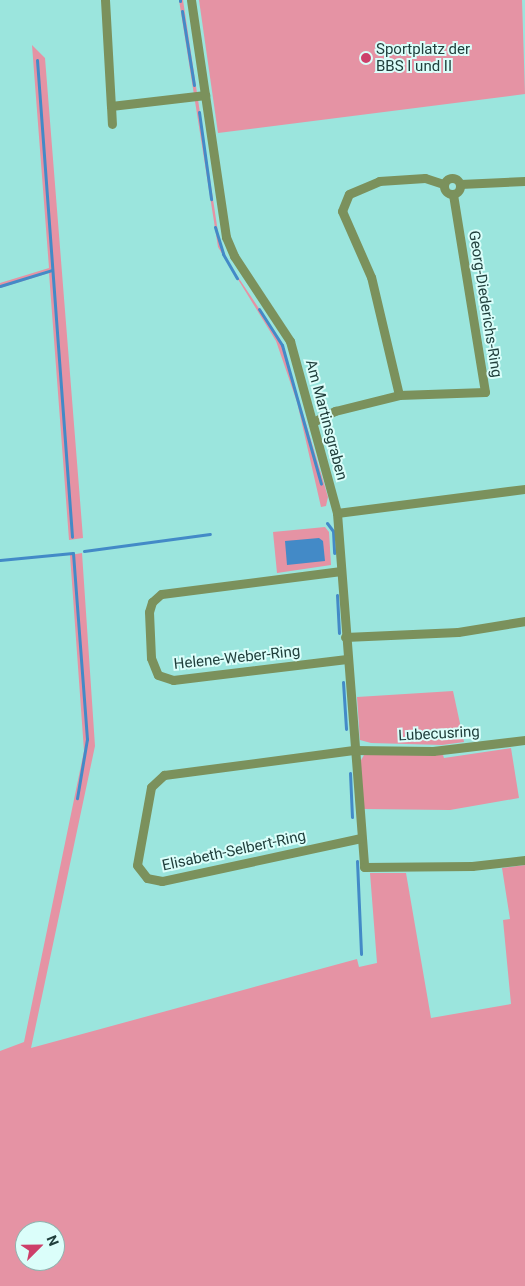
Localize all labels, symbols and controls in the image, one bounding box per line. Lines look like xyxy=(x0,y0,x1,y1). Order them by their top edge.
place label: Sportplatz der BBS I und II xyxy=(376,40,470,75)
marker: Sportplatz der BBS I und II xyxy=(360,52,372,64)
street label: Georg-Diederichs-Ring xyxy=(465,229,505,379)
street label: Am Martinsgraben xyxy=(301,358,351,482)
street label: Helene-Weber-Ring xyxy=(173,642,301,674)
street label: Lubecusring xyxy=(398,723,480,745)
street label: Elisabeth-Selbert-Ring xyxy=(161,827,307,875)
north arrow xyxy=(15,1221,65,1271)
text: N xyxy=(44,1233,62,1248)

